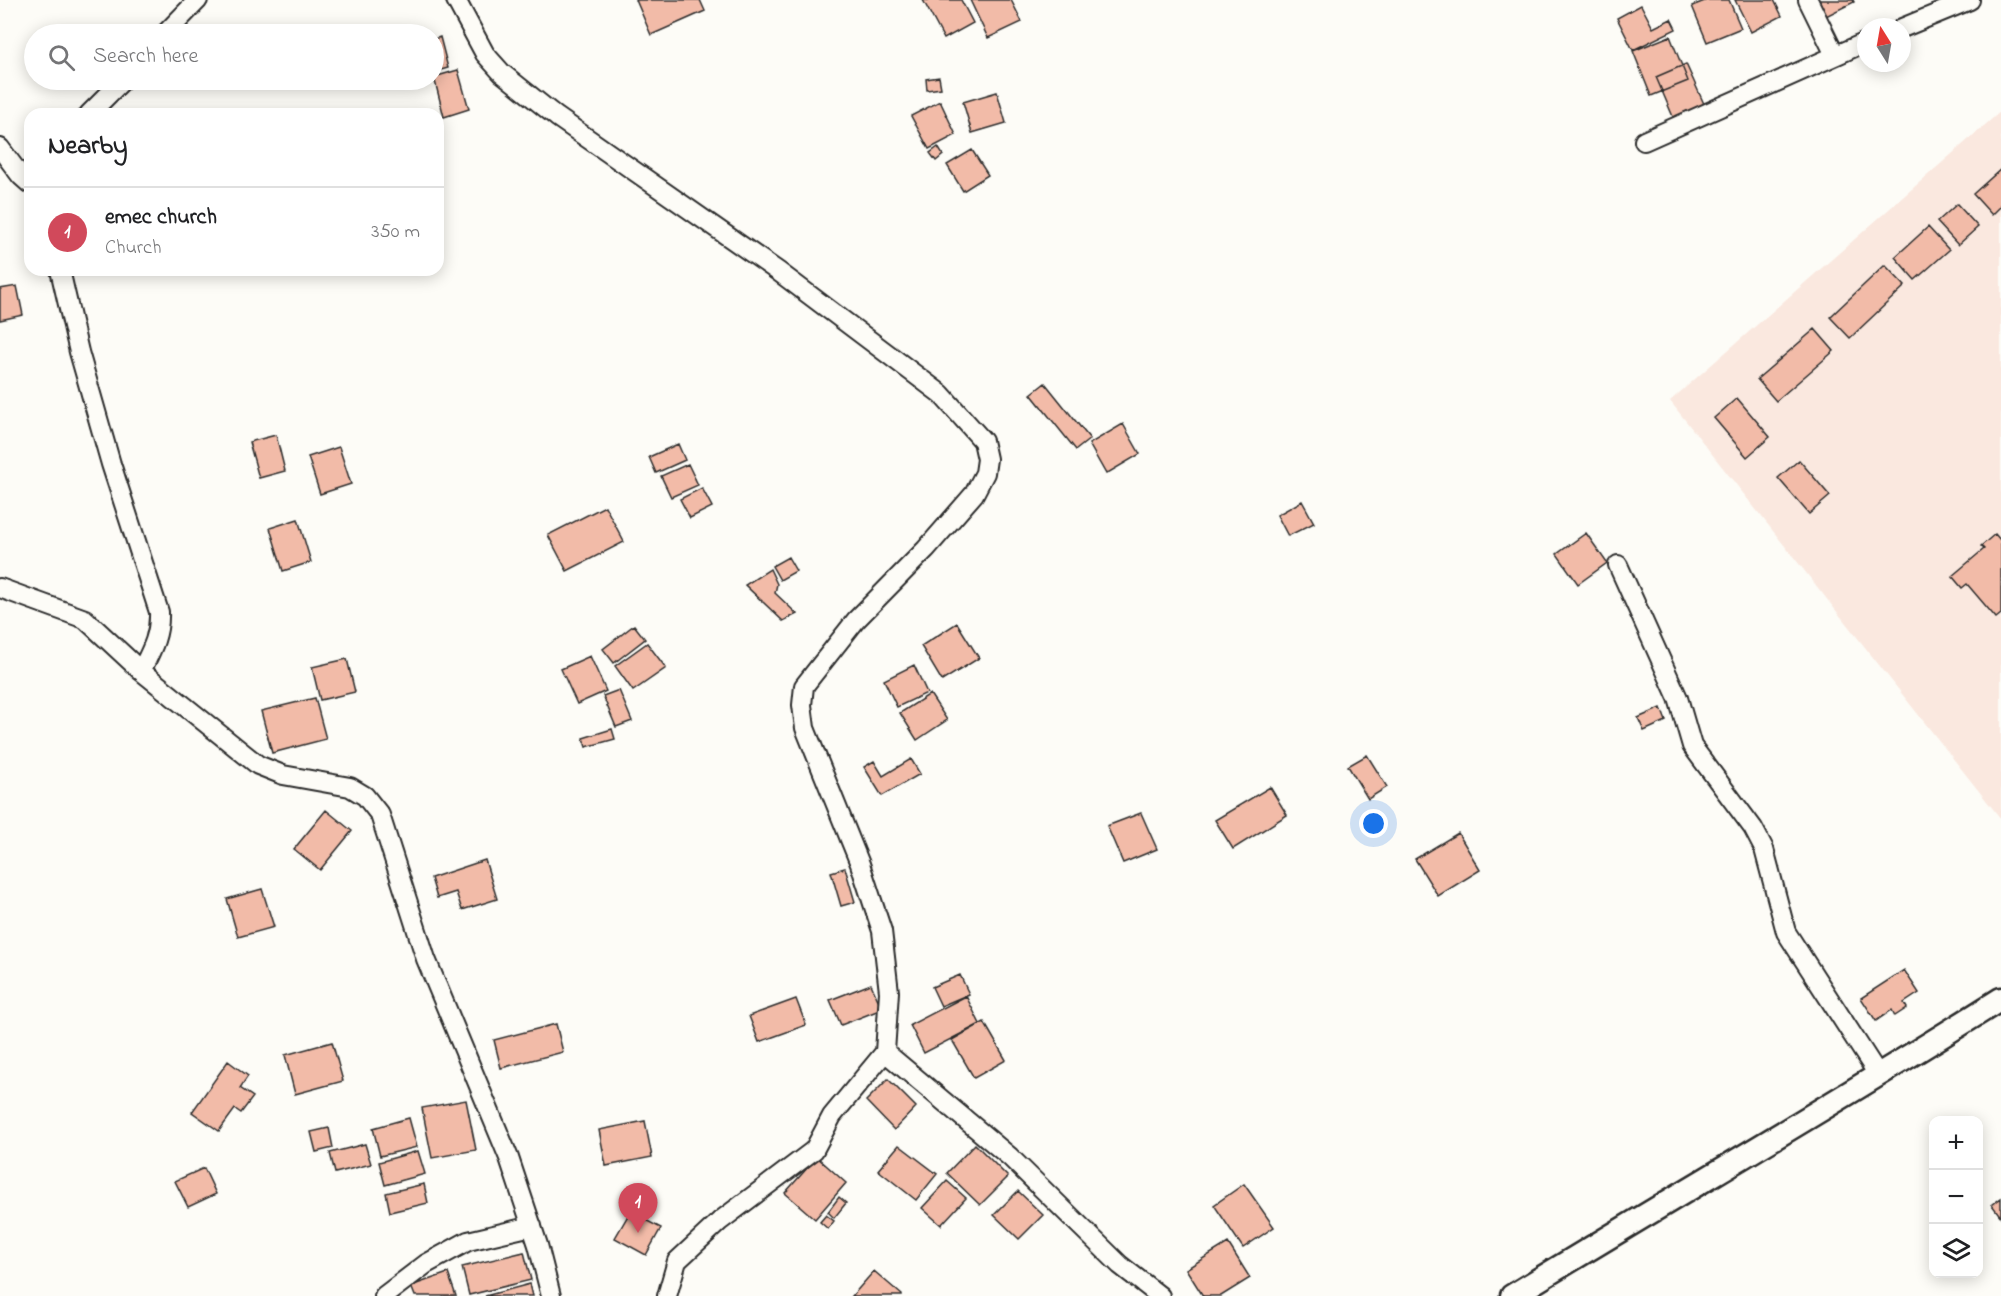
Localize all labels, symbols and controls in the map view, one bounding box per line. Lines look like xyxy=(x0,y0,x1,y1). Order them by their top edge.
north arrow xyxy=(1857,18,1911,72)
search box xyxy=(24,24,444,90)
icon: search xyxy=(45,41,78,74)
text: Search here xyxy=(93,41,198,73)
text: Nearby xyxy=(48,128,127,166)
text: emec church xyxy=(105,202,217,234)
text: 1 xyxy=(64,218,71,247)
text: 350 m xyxy=(371,218,420,247)
text: Church xyxy=(105,234,161,263)
your location xyxy=(1359,809,1388,838)
map controls xyxy=(1929,1116,1983,1278)
button: + xyxy=(1929,1116,1983,1170)
button: − xyxy=(1929,1170,1983,1224)
pin: 1 xyxy=(618,1184,658,1233)
button: layers xyxy=(1929,1224,1983,1278)

